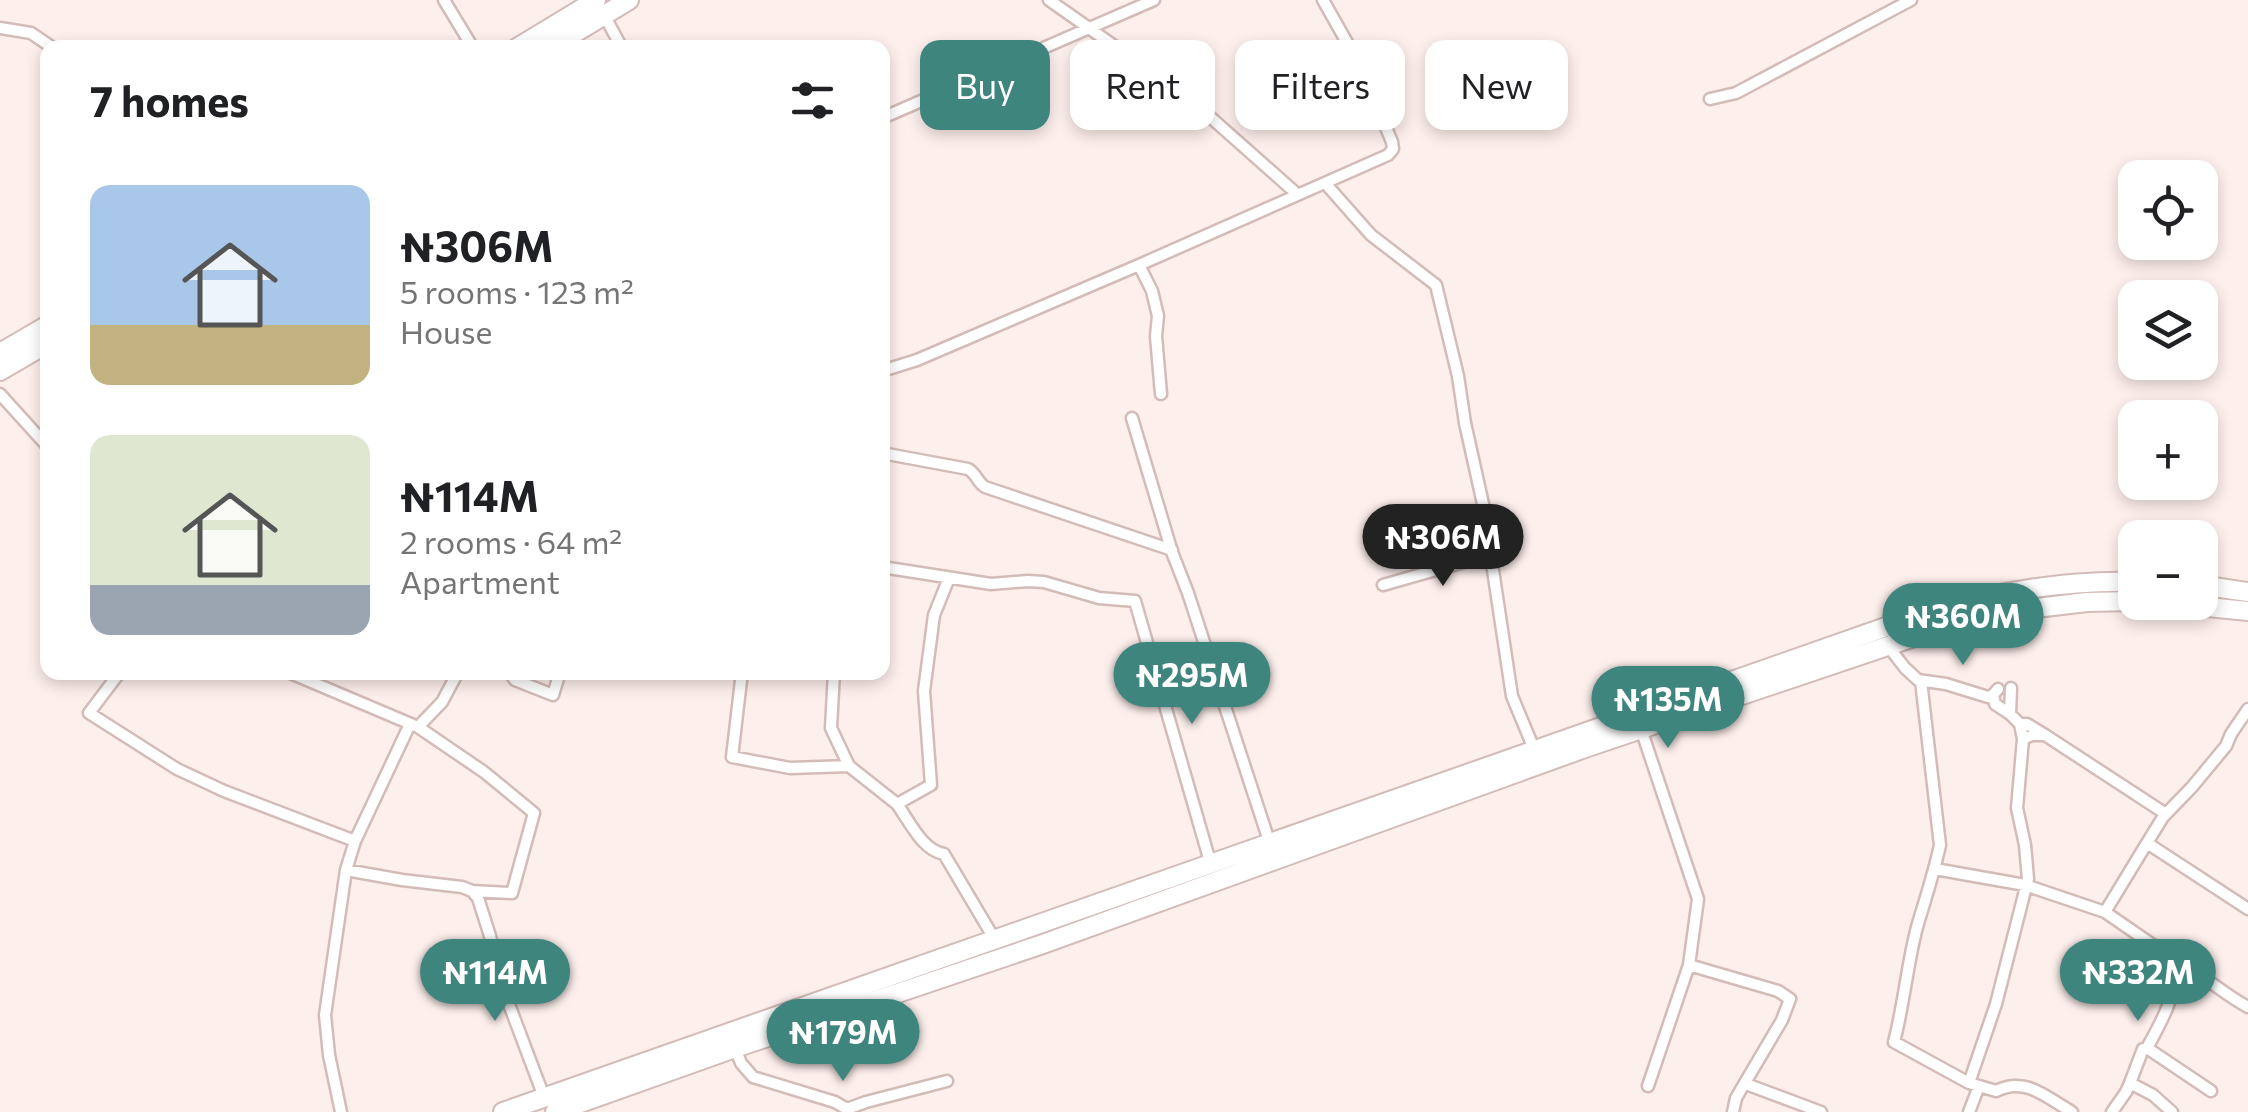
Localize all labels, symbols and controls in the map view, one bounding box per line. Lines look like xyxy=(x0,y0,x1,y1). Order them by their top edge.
chip: Buy xyxy=(920,40,1050,130)
chip: Rent xyxy=(1070,40,1215,130)
chip: Filters xyxy=(1235,40,1405,130)
chip: New xyxy=(1425,40,1568,130)
icon: filters xyxy=(785,73,840,128)
text: 7 homes xyxy=(90,74,249,126)
map controls xyxy=(2118,160,2218,620)
button: locate xyxy=(2118,160,2218,260)
text: ₦306M xyxy=(400,219,554,271)
icon: home xyxy=(170,225,290,345)
text: 5 rooms · 123 m² xyxy=(400,271,634,311)
button: layers xyxy=(2118,280,2218,380)
text: House xyxy=(400,311,492,351)
button: + xyxy=(2118,400,2218,500)
text: ₦114M xyxy=(400,469,539,521)
icon: home xyxy=(170,475,290,595)
pin: ₦306M xyxy=(1373,504,1513,589)
text: ₦306M xyxy=(1385,516,1501,556)
button: − xyxy=(2118,520,2218,620)
text: 2 rooms · 64 m² xyxy=(400,521,622,561)
text: Apartment xyxy=(400,561,560,601)
pin: ₦360M xyxy=(1893,583,2033,668)
text: ₦360M xyxy=(1905,595,2021,635)
pin: ₦295M xyxy=(1122,642,1262,727)
text: ₦295M xyxy=(1135,654,1249,694)
pin: ₦135M xyxy=(1598,666,1738,751)
text: ₦135M xyxy=(1613,678,1723,718)
pin: ₦114M xyxy=(425,939,565,1024)
pin: ₦332M xyxy=(2068,939,2208,1024)
text: ₦114M xyxy=(442,951,548,991)
text: ₦332M xyxy=(2082,951,2194,991)
pin: ₦179M xyxy=(773,999,913,1084)
text: ₦179M xyxy=(789,1011,897,1051)

